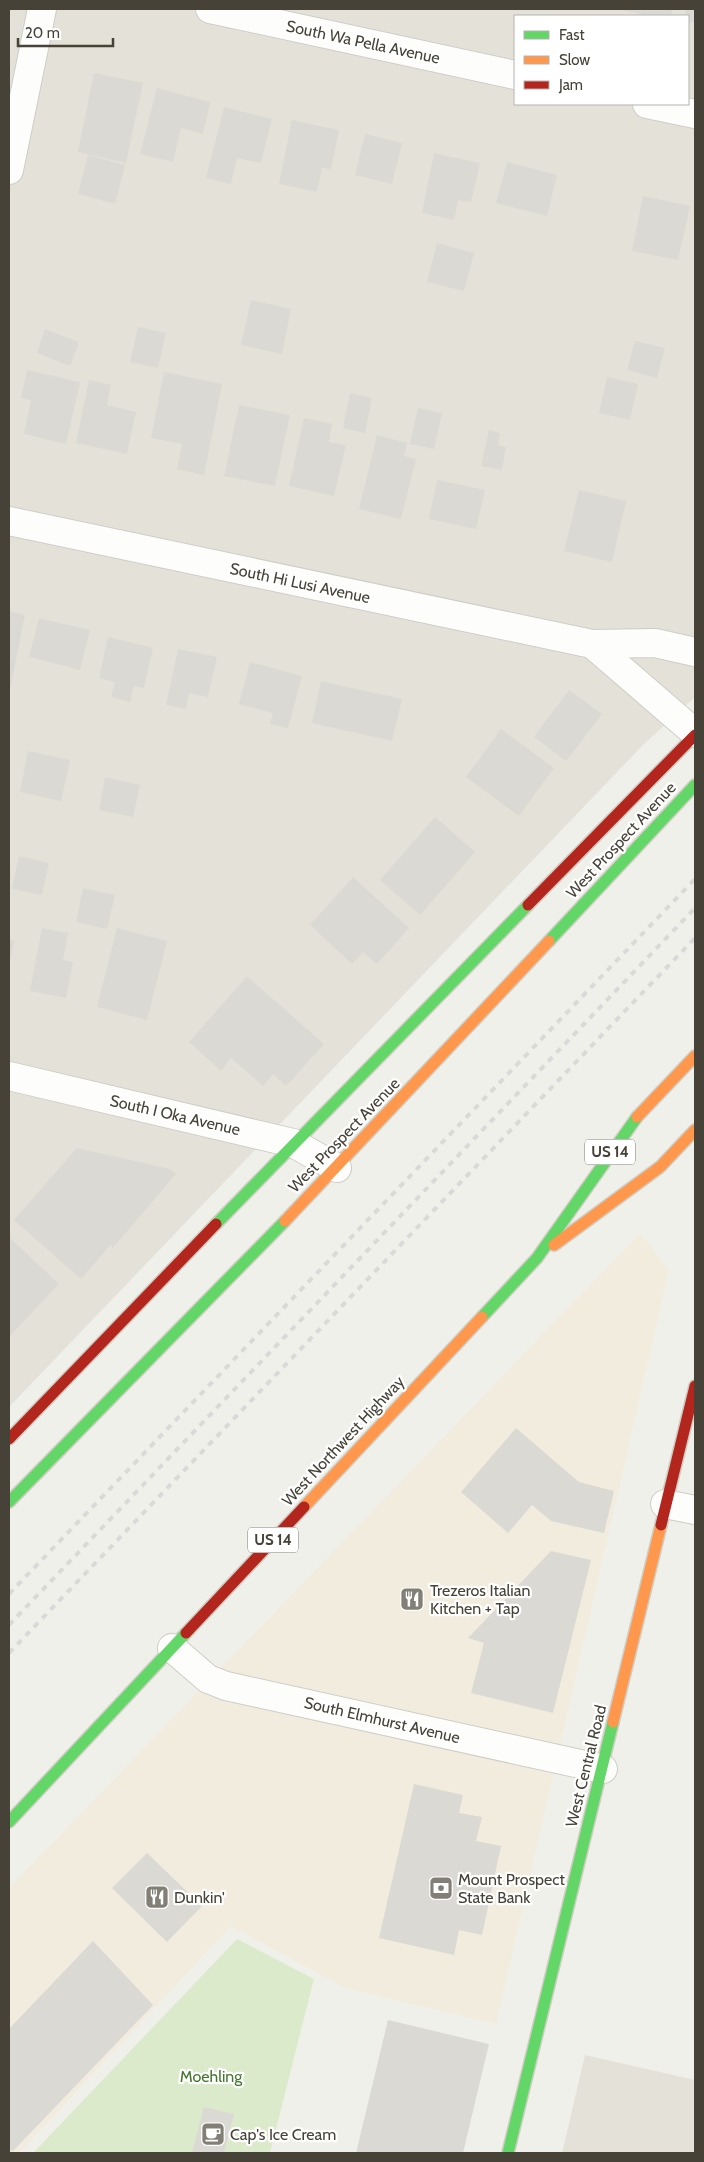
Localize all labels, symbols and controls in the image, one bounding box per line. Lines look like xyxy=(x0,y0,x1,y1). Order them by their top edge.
scale bar xyxy=(18,15,112,47)
legend xyxy=(514,15,689,105)
street label: South Wa Pella Avenue xyxy=(284,16,442,68)
text: 20 m xyxy=(25,24,60,42)
text: Fast xyxy=(559,26,584,44)
text: Slow xyxy=(559,51,590,69)
text: Jam xyxy=(558,76,583,94)
street label: South Hi Lusi Avenue xyxy=(228,559,372,607)
street label: West Prospect Avenue xyxy=(562,778,680,902)
street label: West Prospect Avenue xyxy=(284,1074,404,1196)
street label: South I Oka Avenue xyxy=(108,1091,242,1139)
road number: US 14 xyxy=(585,1140,635,1164)
street label: West Northwest Highway xyxy=(278,1372,408,1510)
road number: US 14 xyxy=(248,1528,298,1552)
place label: Trezeros Italian Kitchen + Tap xyxy=(430,1581,530,1618)
restaurant icon: Trezeros Italian Kitchen + Tap xyxy=(399,1586,425,1612)
street label: South Elmhurst Avenue xyxy=(302,1693,462,1747)
street label: West Central Road xyxy=(562,1703,610,1829)
place label: Mount Prospect State Bank xyxy=(458,1870,565,1907)
bank icon: Mount Prospect State Bank xyxy=(428,1875,454,1901)
restaurant icon: Dunkin' xyxy=(144,1884,170,1910)
place label: Dunkin' xyxy=(174,1888,225,1907)
park label: Moehling xyxy=(180,2067,243,2086)
cafe icon: Cap's Ice Cream xyxy=(200,2121,226,2147)
place label: Cap's Ice Cream xyxy=(230,2125,336,2144)

